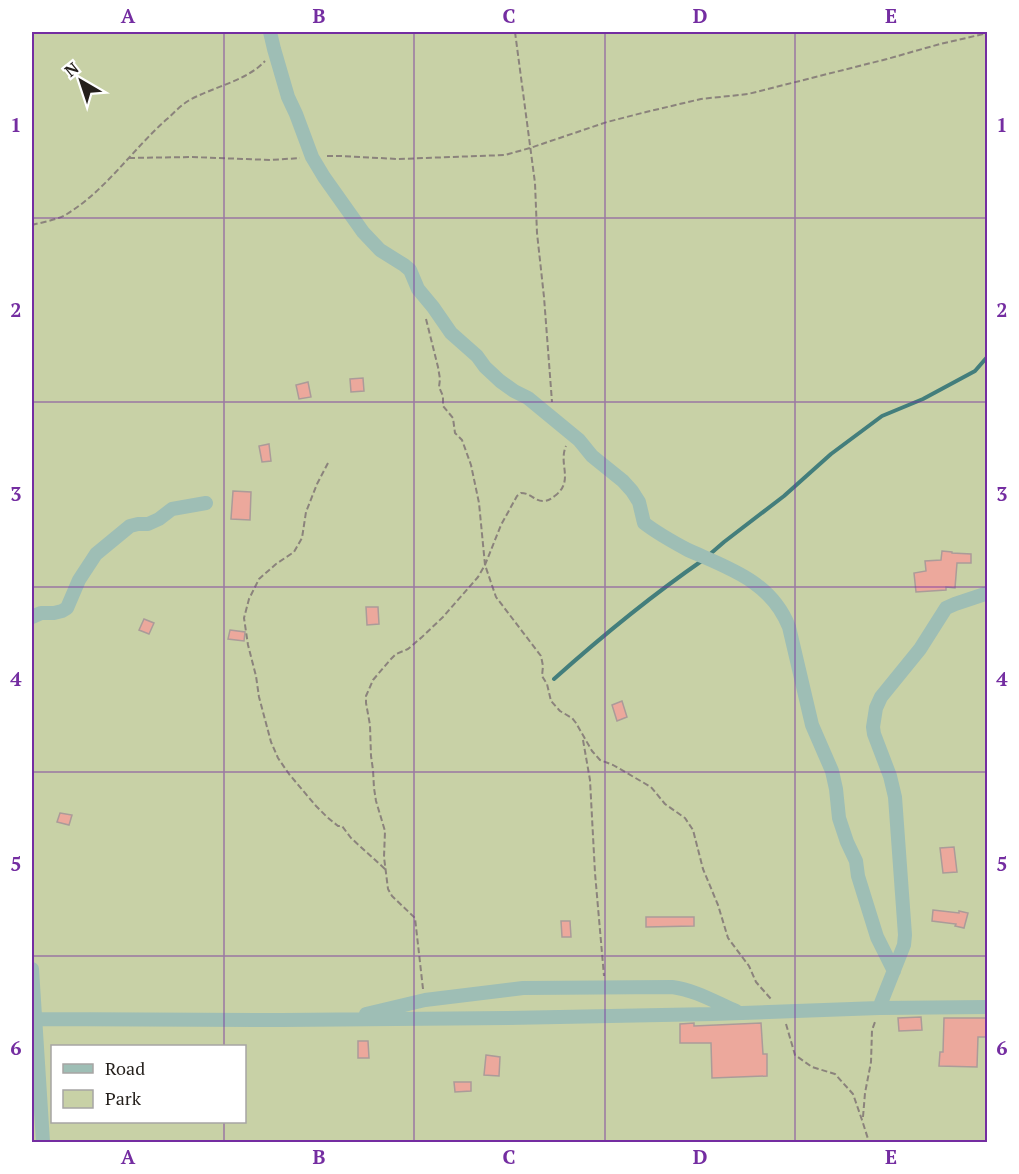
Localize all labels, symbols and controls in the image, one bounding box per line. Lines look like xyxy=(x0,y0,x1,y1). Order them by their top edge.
text: A xyxy=(121,2,136,29)
text: B xyxy=(313,2,326,29)
text: C xyxy=(502,2,516,29)
text: D xyxy=(693,2,707,29)
text: E xyxy=(885,2,897,29)
north arrow xyxy=(51,51,111,111)
text: N xyxy=(60,57,83,82)
text: 1 xyxy=(10,111,22,138)
text: 1 xyxy=(996,111,1008,138)
text: 2 xyxy=(10,296,22,323)
text: 2 xyxy=(996,296,1008,323)
text: 3 xyxy=(10,480,22,507)
text: 3 xyxy=(996,480,1008,507)
text: 4 xyxy=(10,665,22,692)
text: 4 xyxy=(996,665,1008,692)
text: 5 xyxy=(10,850,22,877)
text: 5 xyxy=(996,850,1008,877)
text: 6 xyxy=(10,1034,22,1061)
text: 6 xyxy=(996,1034,1008,1061)
legend xyxy=(51,1045,246,1123)
text: Road xyxy=(105,1056,145,1080)
text: Park xyxy=(105,1086,142,1110)
text: A xyxy=(121,1143,136,1170)
text: B xyxy=(313,1143,326,1170)
text: C xyxy=(502,1143,516,1170)
text: D xyxy=(693,1143,707,1170)
text: E xyxy=(885,1143,897,1170)

